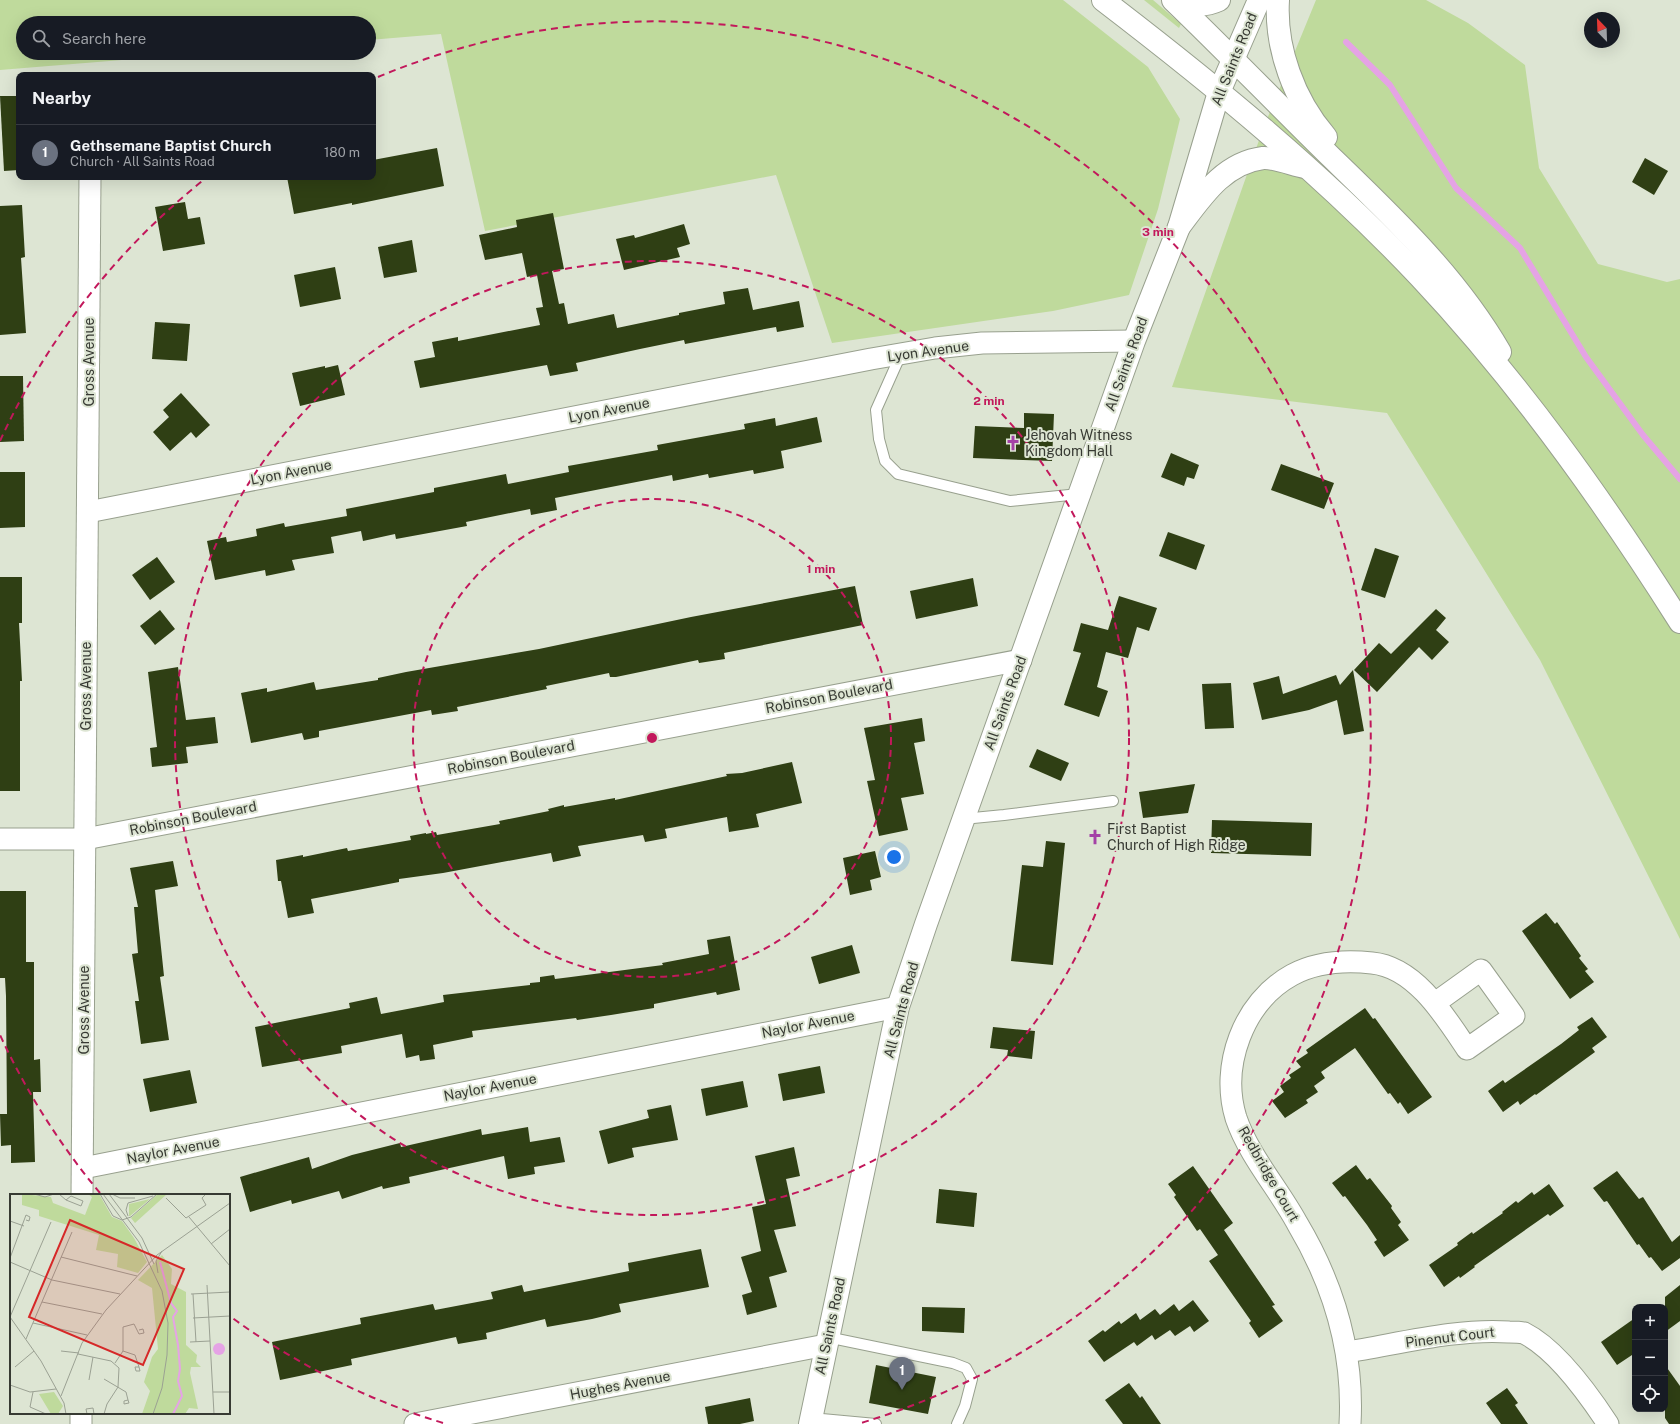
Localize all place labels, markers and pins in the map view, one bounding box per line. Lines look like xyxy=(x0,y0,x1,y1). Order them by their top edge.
place label: Jehovah Witness Kingdom Hall xyxy=(1025,427,1132,459)
church icon: Jehovah Witness Kingdom Hall xyxy=(1004,434,1022,452)
centre of rings xyxy=(645,731,659,745)
place label: First Baptist Church of High Ridge xyxy=(1107,821,1246,853)
church icon: First Baptist Church of High Ridge xyxy=(1086,828,1104,846)
pin: 1 xyxy=(889,1357,915,1390)

